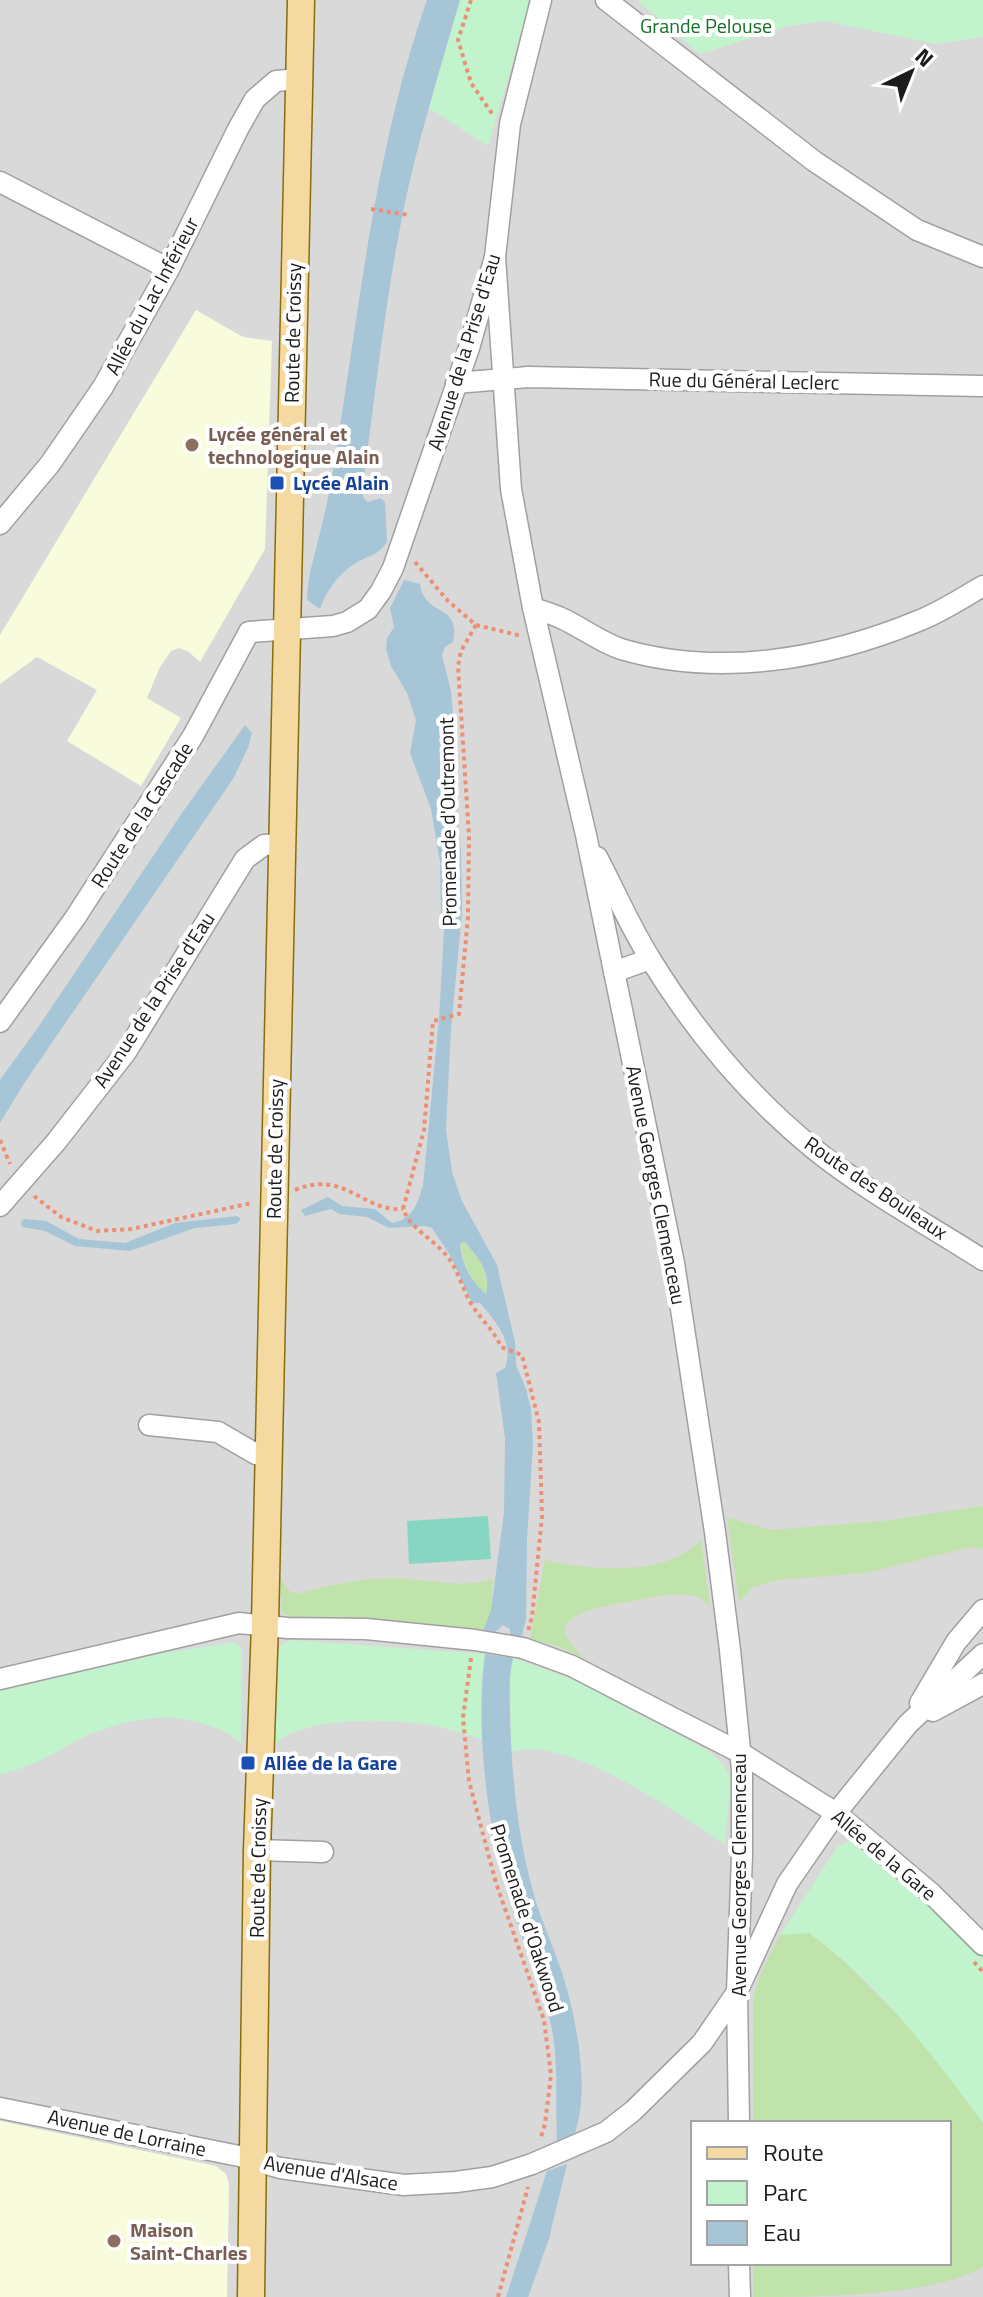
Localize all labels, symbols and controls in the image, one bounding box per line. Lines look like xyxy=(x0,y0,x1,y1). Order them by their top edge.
park label: Grande Pelouse xyxy=(640,10,772,41)
north arrow xyxy=(871,32,951,112)
text: N xyxy=(907,40,942,75)
street label: Allée du Lac Inférieur xyxy=(97,211,206,380)
street label: Avenue de la Prise d'Eau xyxy=(419,250,508,454)
street label: Route de Croissy xyxy=(276,262,309,403)
street label: Rue du Général Leclerc xyxy=(648,363,840,398)
place label: Lycée général et technologique Alain xyxy=(208,418,379,472)
marker: Lycée général et technologique Alain xyxy=(183,436,201,454)
place label: Lycée Alain xyxy=(293,467,389,498)
marker: Lycée Alain xyxy=(268,474,286,492)
street label: Promenade d'Outremont xyxy=(430,717,465,927)
street label: Route de la Cascade xyxy=(83,736,200,894)
street label: Avenue de la Prise d'Eau xyxy=(85,906,222,1094)
street label: Avenue Georges Clemenceau xyxy=(618,1063,695,1307)
street label: Route de Croissy xyxy=(258,1078,291,1219)
street label: Route des Bouleaux xyxy=(798,1128,954,1247)
place label: Allée de la Gare xyxy=(264,1747,397,1778)
street label: Avenue Georges Clemenceau xyxy=(723,1753,754,1997)
marker: Allée de la Gare xyxy=(239,1754,257,1772)
street label: Route de Croissy xyxy=(241,1797,274,1938)
street label: Allée de la Gare xyxy=(825,1801,944,1908)
street label: Promenade d'Oakwood xyxy=(482,1820,573,2016)
street label: Avenue de Lorraine xyxy=(45,2101,209,2164)
legend xyxy=(691,2121,951,2265)
text: Route xyxy=(763,2134,824,2170)
street label: Avenue d'Alsace xyxy=(262,2147,400,2198)
text: Parc xyxy=(763,2174,808,2210)
place label: Maison Saint-Charles xyxy=(130,2214,247,2268)
text: Eau xyxy=(763,2214,801,2250)
marker: Maison Saint-Charles xyxy=(105,2232,123,2250)

